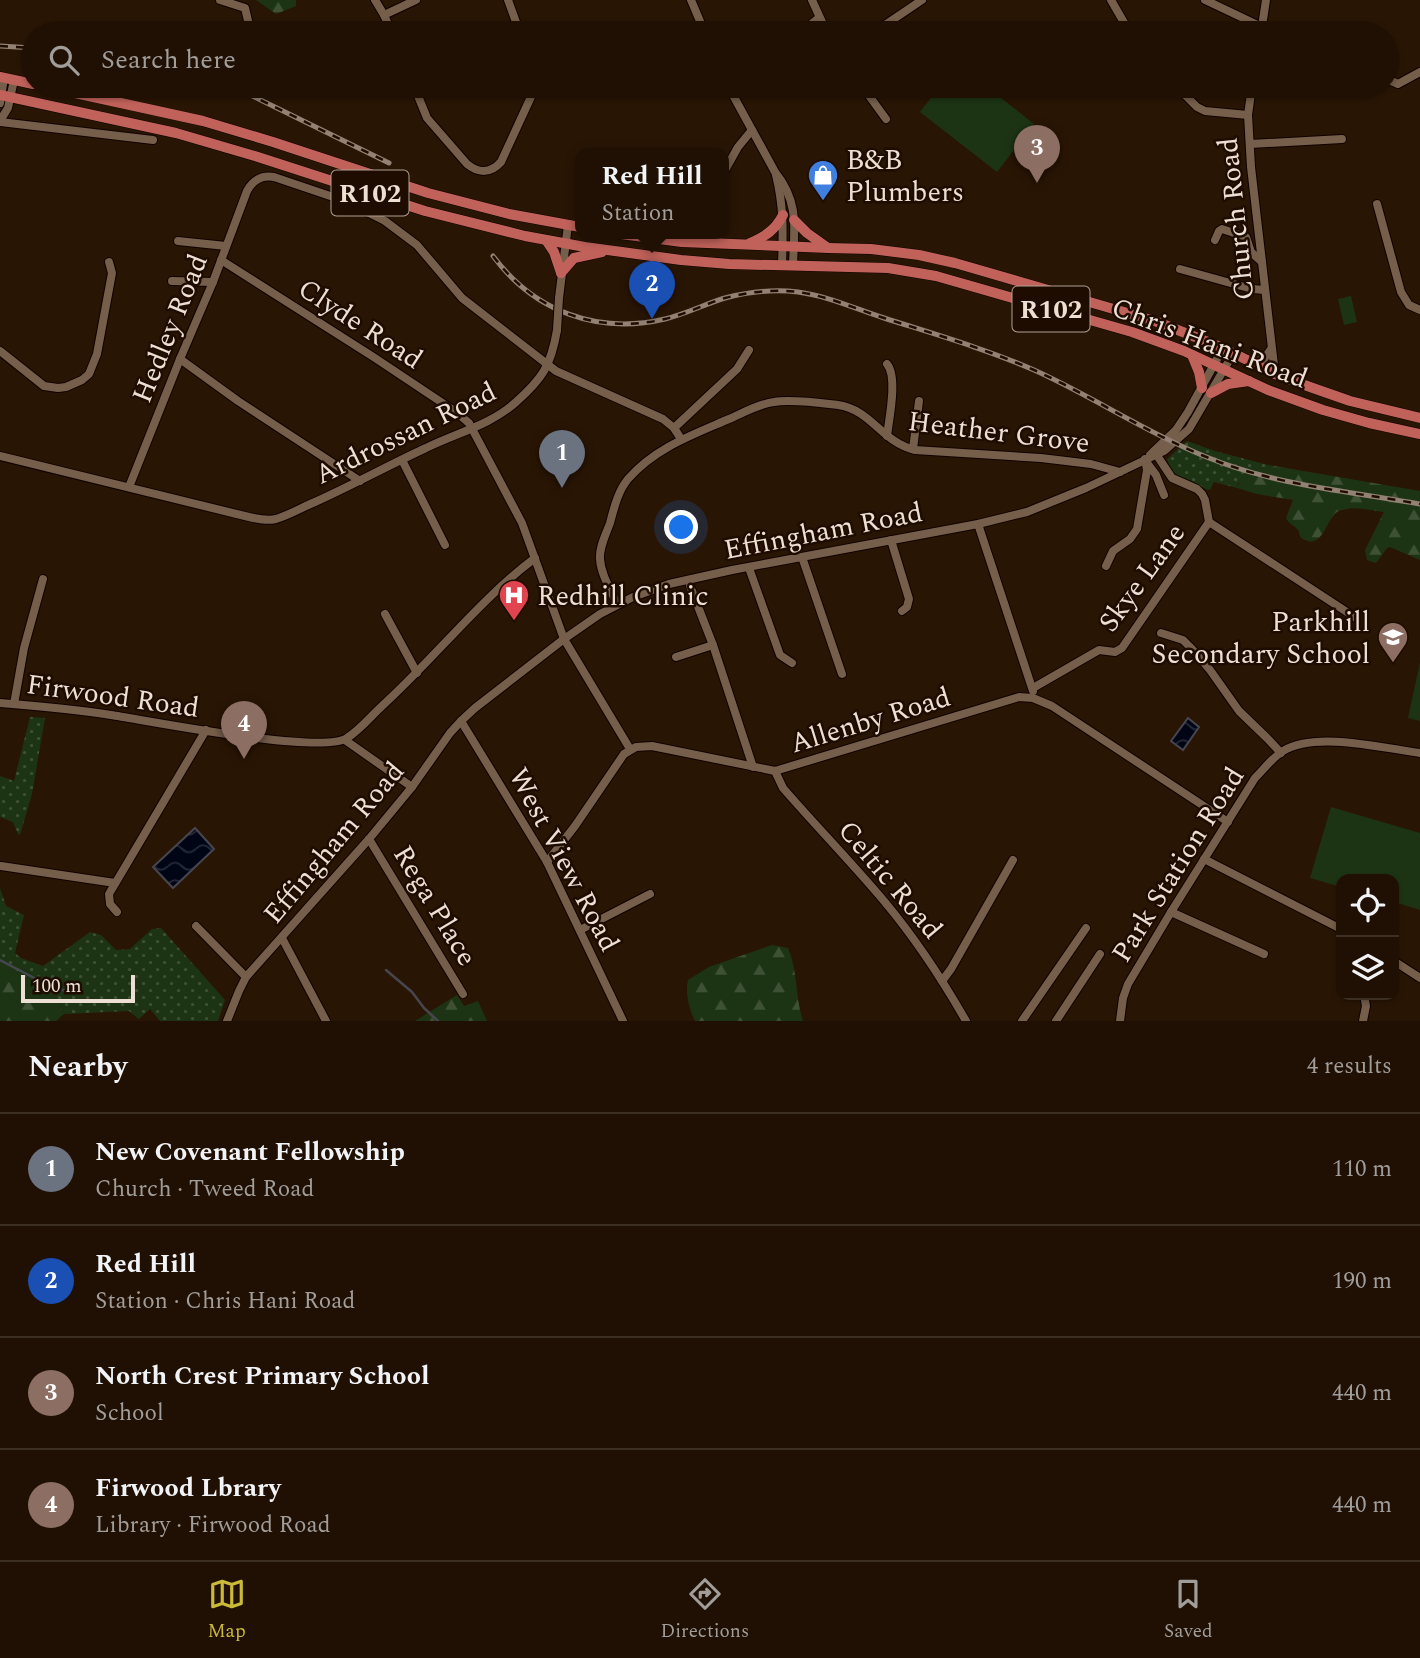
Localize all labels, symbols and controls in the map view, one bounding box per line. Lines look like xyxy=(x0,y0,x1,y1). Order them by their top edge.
search box xyxy=(21,21,1399,98)
text: Search here xyxy=(101,40,236,80)
icon: search xyxy=(45,41,83,79)
pin: 3 xyxy=(1014,125,1060,183)
street label: Church Road xyxy=(1207,135,1266,302)
place label: B&B Plumbers xyxy=(846,139,964,214)
popup xyxy=(575,148,729,239)
text: Red Hill xyxy=(602,156,702,196)
shop icon: B&B Plumbers xyxy=(806,158,840,202)
road number: R102 xyxy=(332,170,408,216)
text: Station xyxy=(602,196,675,231)
street label: Hedley Road xyxy=(121,248,220,410)
pin: 2 xyxy=(629,261,675,319)
street label: Clyde Road xyxy=(289,268,431,381)
road number: R102 xyxy=(1012,286,1090,332)
street label: Chris Hani Road xyxy=(1105,286,1314,401)
street label: Ardrossan Road xyxy=(307,371,504,496)
street label: Heather Grove xyxy=(906,400,1092,465)
pin: 1 xyxy=(539,430,585,488)
street label: Effingham Road xyxy=(720,491,926,572)
your location xyxy=(664,510,698,544)
street label: Skye Lane xyxy=(1088,514,1197,641)
place label: Redhill Clinic xyxy=(537,575,709,618)
hospital icon: Redhill Clinic xyxy=(497,578,531,622)
place label: Parkhill Secondary School xyxy=(1152,601,1370,676)
school or university icon: Parkhill Secondary School xyxy=(1376,620,1410,664)
street label: Firwood Road xyxy=(24,663,202,730)
street label: Allenby Road xyxy=(785,676,956,765)
pin: 4 xyxy=(221,701,267,759)
street label: Effingham Road xyxy=(253,752,415,934)
street label: Park Station Road xyxy=(1101,759,1256,971)
street label: West View Road xyxy=(497,760,630,960)
street label: Celtic Road xyxy=(827,811,953,949)
street label: Rega Place xyxy=(382,837,488,974)
map controls xyxy=(1336,874,1399,1000)
button: locate xyxy=(1336,874,1399,937)
button: layers xyxy=(1336,937,1399,1000)
scale bar xyxy=(21,972,135,1004)
text: 100 m xyxy=(32,972,82,1001)
text: Nearby xyxy=(28,1044,127,1090)
text: 4 results xyxy=(1307,1049,1392,1084)
text: New Covenant Fellowship xyxy=(95,1132,405,1172)
text: 1 xyxy=(45,1152,57,1187)
text: 110 m xyxy=(1332,1152,1392,1187)
text: Church · Tweed Road xyxy=(95,1172,314,1207)
text: Red Hill xyxy=(95,1244,196,1284)
text: 2 xyxy=(45,1264,57,1299)
text: 190 m xyxy=(1332,1264,1392,1299)
text: Station · Chris Hani Road xyxy=(95,1284,355,1319)
text: North Crest Primary School xyxy=(95,1356,430,1396)
text: 3 xyxy=(45,1376,57,1411)
text: 440 m xyxy=(1332,1376,1392,1411)
text: School xyxy=(95,1396,164,1431)
text: Firwood Lbrary xyxy=(95,1468,281,1508)
text: 4 xyxy=(45,1488,57,1523)
text: 440 m xyxy=(1332,1488,1392,1523)
text: Library · Firwood Road xyxy=(95,1508,331,1543)
tab: Map xyxy=(207,1575,246,1646)
tab: Directions xyxy=(660,1575,749,1646)
tab: Saved xyxy=(1164,1575,1213,1646)

